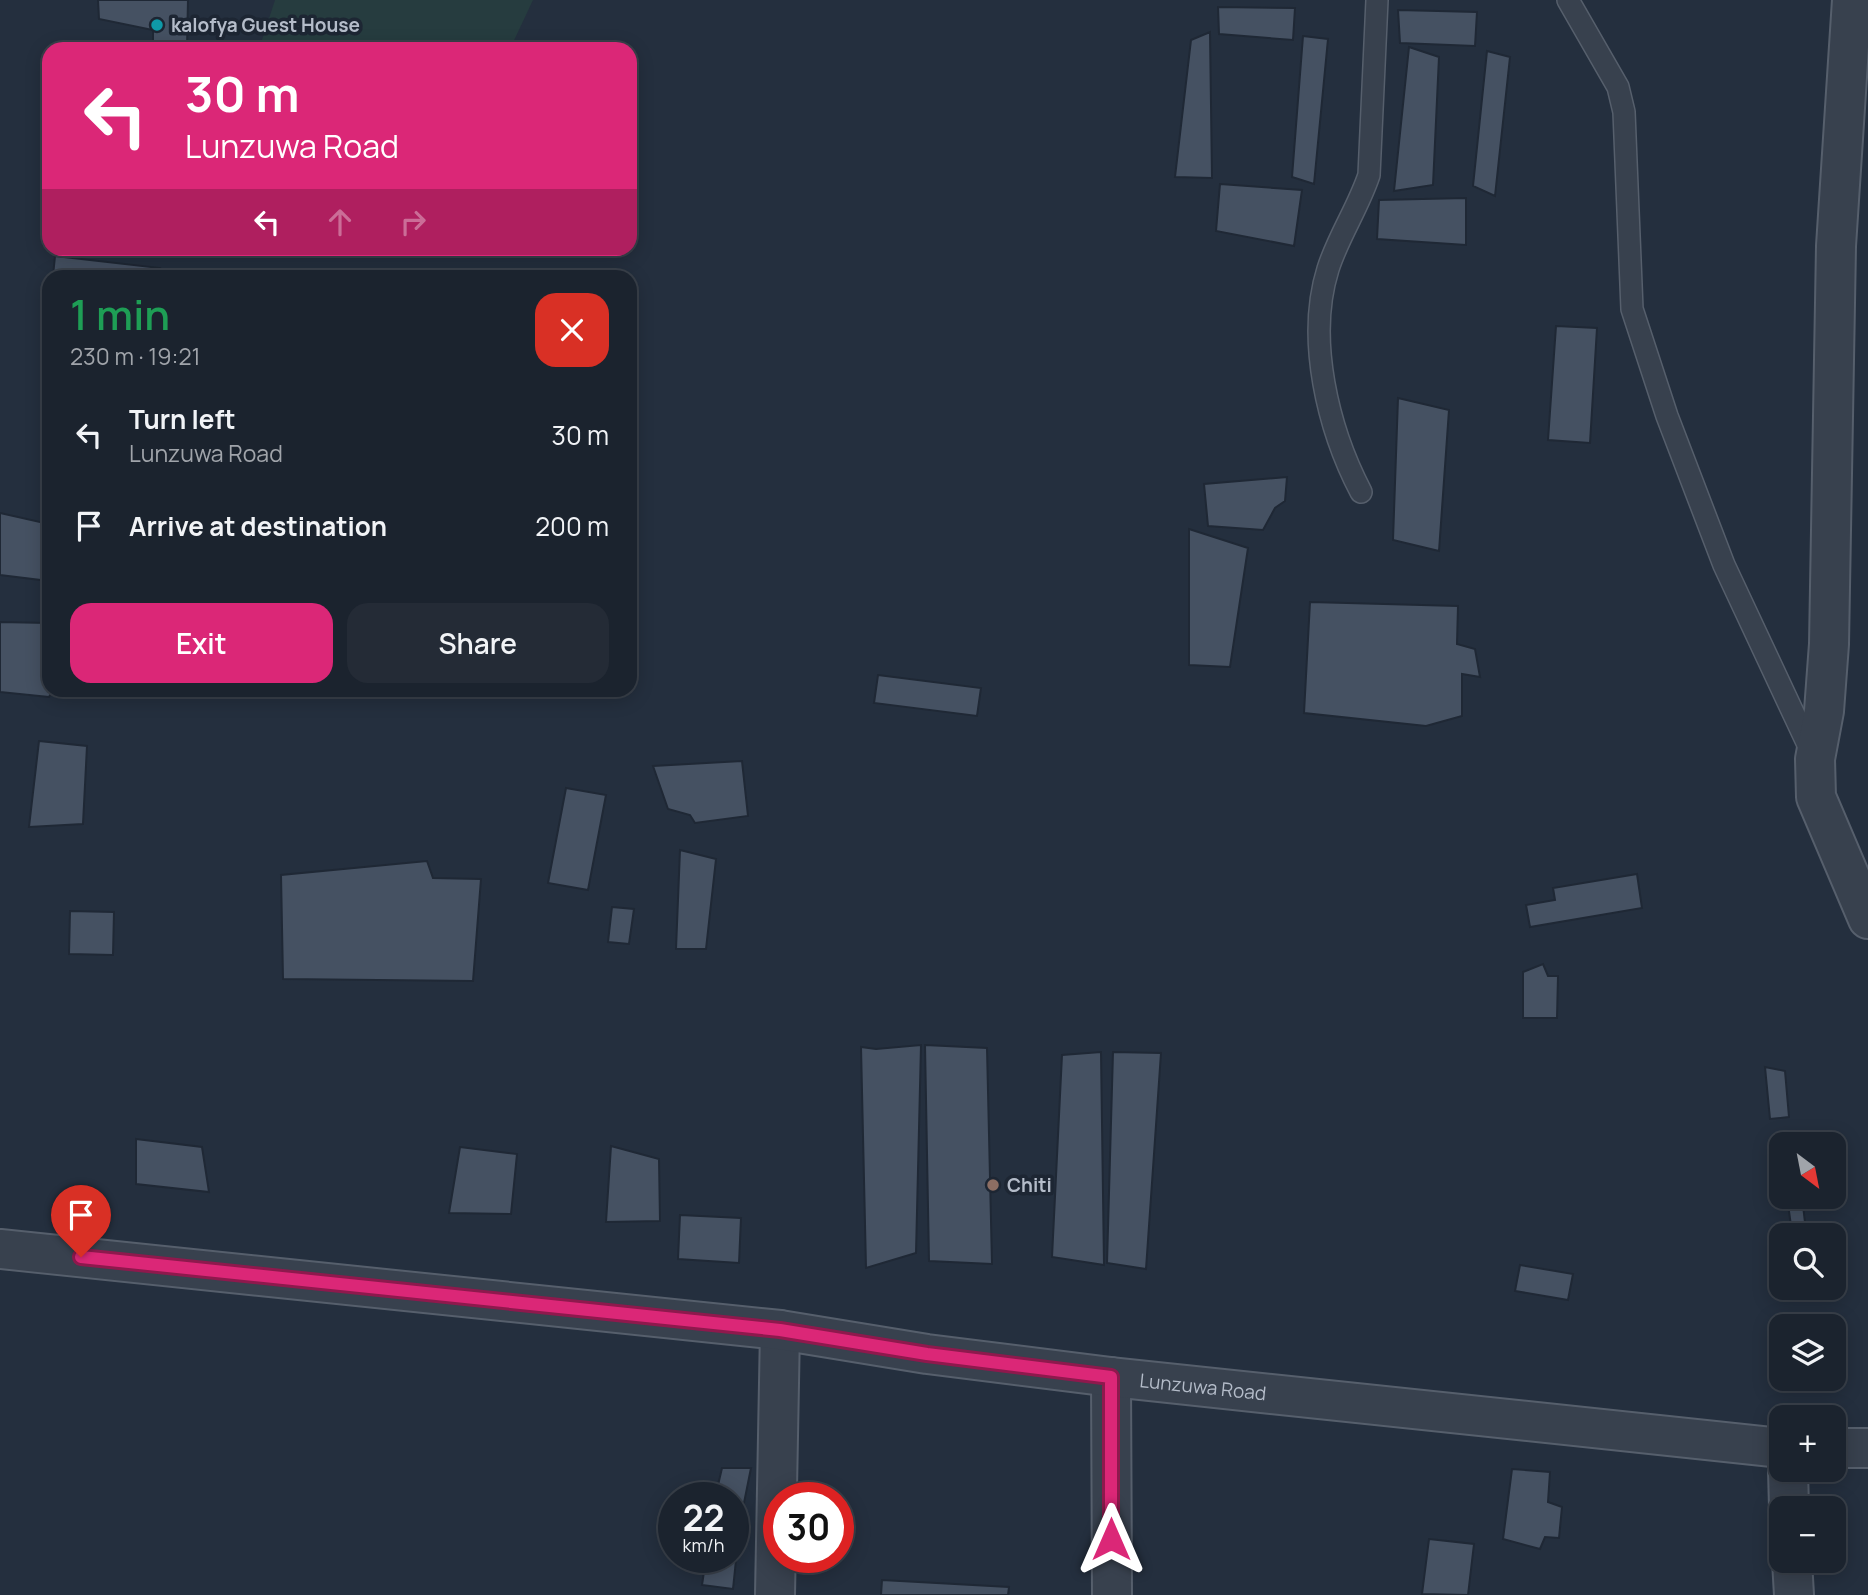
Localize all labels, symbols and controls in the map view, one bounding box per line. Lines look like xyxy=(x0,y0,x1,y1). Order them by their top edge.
place label: kalofya Guest House xyxy=(171,12,360,38)
marker: kalofya Guest House xyxy=(149,17,165,33)
text: 30 m xyxy=(185,60,300,127)
icon: left xyxy=(70,70,161,161)
text: Lunzuwa Road xyxy=(185,124,399,168)
icon: left xyxy=(248,203,286,241)
icon: ahead xyxy=(321,203,359,241)
icon: right xyxy=(394,203,432,241)
text: 1 min xyxy=(70,285,170,343)
button: close xyxy=(535,293,609,367)
text: 230 m · 19:21 xyxy=(70,340,201,372)
text: Turn left xyxy=(129,401,236,437)
icon: left xyxy=(70,416,108,454)
text: 30 m xyxy=(552,417,609,453)
text: Lunzuwa Road xyxy=(129,437,283,469)
icon: arrive xyxy=(70,507,108,545)
text: Arrive at destination xyxy=(129,508,387,544)
text: 200 m xyxy=(535,508,609,544)
button: Exit xyxy=(70,603,333,683)
button: Share xyxy=(347,603,609,683)
north arrow xyxy=(1769,1132,1846,1209)
map controls xyxy=(1769,1132,1846,1573)
place label: Chiti xyxy=(1007,1172,1052,1198)
marker: Chiti xyxy=(985,1177,1001,1193)
pin xyxy=(51,1185,111,1257)
icon: arrive xyxy=(62,1196,100,1234)
button: search xyxy=(1769,1223,1846,1300)
button: layers xyxy=(1769,1314,1846,1391)
street label: Lunzuwa Road xyxy=(1138,1367,1267,1406)
button: + xyxy=(1769,1405,1846,1482)
speed limit sign: 30 xyxy=(763,1482,854,1573)
text: 22 xyxy=(683,1494,724,1542)
button: − xyxy=(1769,1496,1846,1573)
position arrow xyxy=(1074,1502,1148,1576)
text: km/h xyxy=(683,1533,724,1557)

